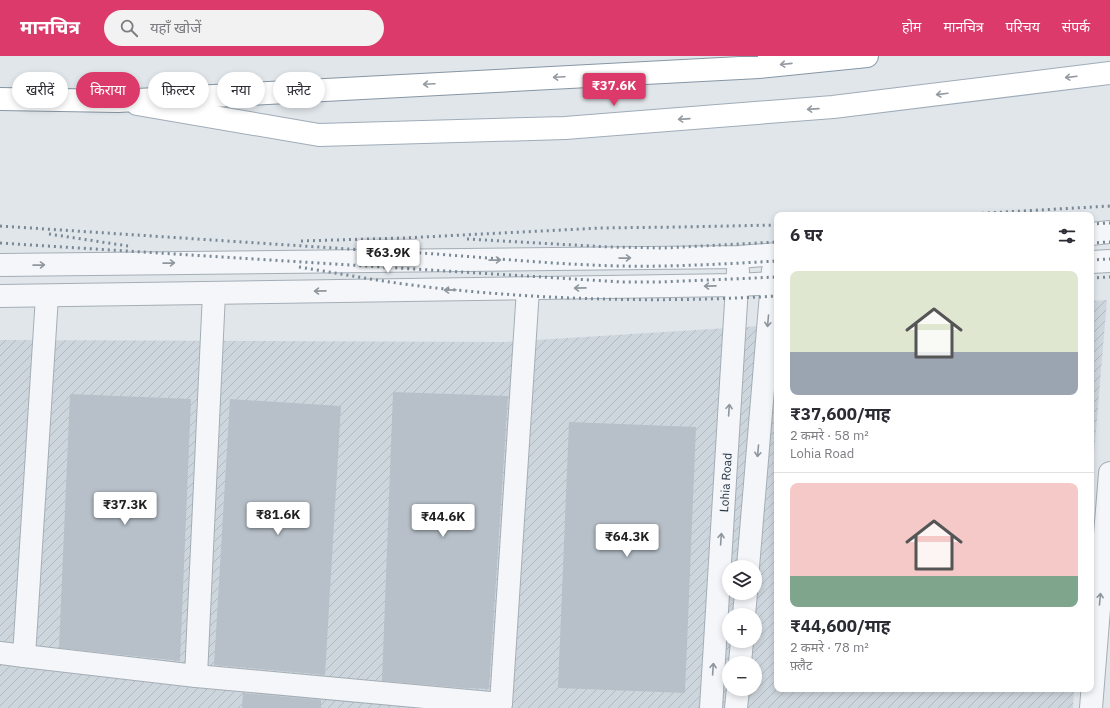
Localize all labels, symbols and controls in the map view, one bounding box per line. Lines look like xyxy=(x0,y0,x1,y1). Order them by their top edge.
search box xyxy=(104,10,384,46)
text: मानचित्र xyxy=(20,15,80,39)
icon: search xyxy=(118,17,140,39)
text: यहाँ खोजें xyxy=(150,18,201,37)
text: होम xyxy=(902,18,921,36)
text: मानचित्र xyxy=(943,18,984,36)
text: परिचय xyxy=(1006,18,1040,36)
text: संपर्क xyxy=(1062,18,1090,36)
one-way arrow xyxy=(780,60,793,68)
chip: खरीदें xyxy=(12,72,68,108)
chip: किराया xyxy=(76,72,140,108)
chip: फ़िल्टर xyxy=(148,72,209,108)
chip: नया xyxy=(217,72,265,108)
chip: फ़्लैट xyxy=(273,72,325,108)
pin: ₹37.6K xyxy=(581,73,647,107)
one-way arrow xyxy=(553,74,566,81)
one-way arrow xyxy=(1065,74,1078,81)
text: ₹37.6K xyxy=(592,77,636,94)
one-way arrow xyxy=(423,81,436,88)
one-way arrow xyxy=(936,90,949,97)
one-way arrow xyxy=(807,105,820,112)
one-way arrow xyxy=(678,115,691,122)
text: 6 घर xyxy=(790,224,823,246)
icon: filters xyxy=(1056,225,1078,247)
pin: ₹63.9K xyxy=(355,240,421,274)
text: ₹63.9K xyxy=(366,244,410,261)
one-way arrow xyxy=(618,254,631,262)
one-way arrow xyxy=(488,256,501,263)
one-way arrow xyxy=(162,259,175,267)
one-way arrow xyxy=(32,261,45,269)
one-way arrow xyxy=(704,282,717,290)
one-way arrow xyxy=(574,284,587,292)
one-way arrow xyxy=(444,286,457,294)
one-way arrow xyxy=(314,288,327,295)
icon: home xyxy=(898,297,970,369)
one-way arrow xyxy=(765,314,772,327)
text: ₹37,600/माह xyxy=(790,403,891,425)
one-way arrow xyxy=(725,404,732,417)
text: 2 कमरे · 58 m² xyxy=(790,427,869,444)
one-way arrow xyxy=(754,444,761,457)
text: Lohia Road xyxy=(790,445,854,462)
street label: Lohia Road xyxy=(716,452,734,513)
pin: ₹37.3K xyxy=(92,492,158,526)
text: ₹37.3K xyxy=(103,496,147,513)
pin: ₹81.6K xyxy=(245,502,311,536)
pin: ₹44.6K xyxy=(410,504,476,538)
text: ₹81.6K xyxy=(256,506,300,523)
text: ₹44.6K xyxy=(421,508,465,525)
icon: home xyxy=(898,509,970,581)
pin: ₹64.3K xyxy=(594,524,660,558)
text: ₹64.3K xyxy=(605,528,649,545)
one-way arrow xyxy=(717,533,724,546)
map controls xyxy=(722,560,762,696)
button: layers xyxy=(722,560,762,600)
one-way arrow xyxy=(1096,593,1103,606)
button: + xyxy=(722,608,762,648)
text: ₹44,600/माह xyxy=(790,615,891,637)
text: 2 कमरे · 78 m² xyxy=(790,639,869,656)
button: − xyxy=(722,656,762,696)
text: फ़्लैट xyxy=(790,657,813,674)
one-way arrow xyxy=(709,663,716,676)

